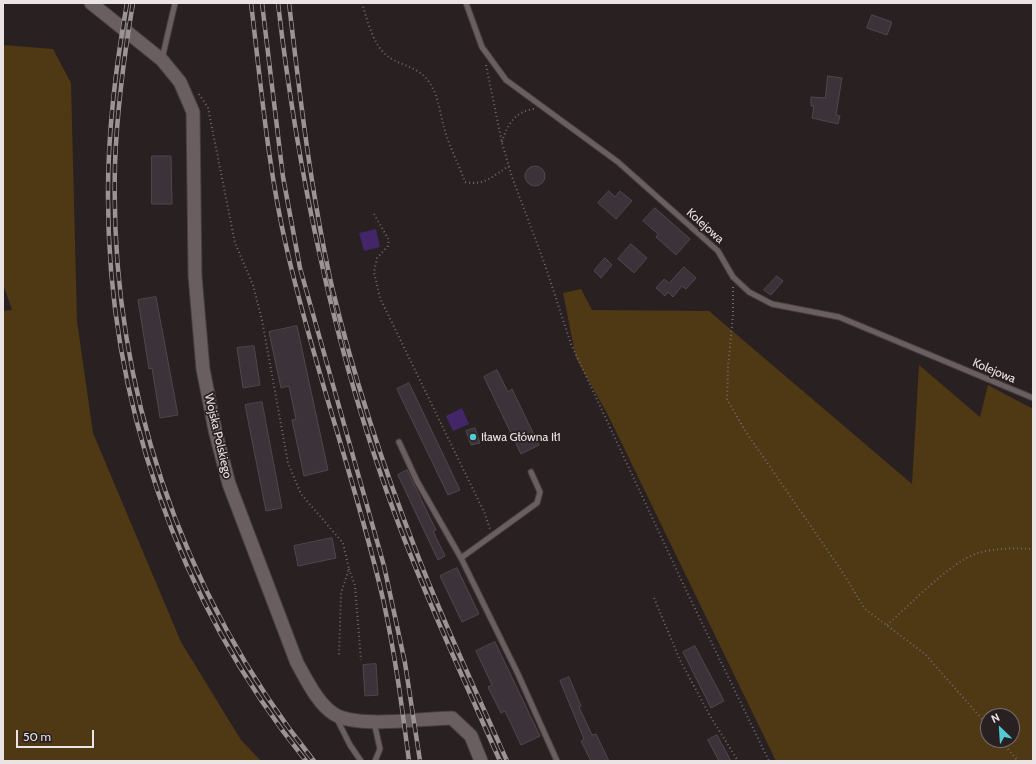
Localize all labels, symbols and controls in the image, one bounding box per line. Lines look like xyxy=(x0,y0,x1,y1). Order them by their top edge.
street label: Kolejowa xyxy=(683,205,727,247)
street label: Kolejowa xyxy=(970,356,1018,386)
street label: Wojska Polskiego xyxy=(201,392,235,480)
place label: Iława Główna Ił1 xyxy=(481,430,561,444)
marker: Iława Główna Ił1 xyxy=(468,432,478,442)
north arrow xyxy=(980,708,1020,748)
text: N xyxy=(989,710,1002,726)
scale bar xyxy=(18,722,96,748)
text: 50 m xyxy=(23,729,51,744)

